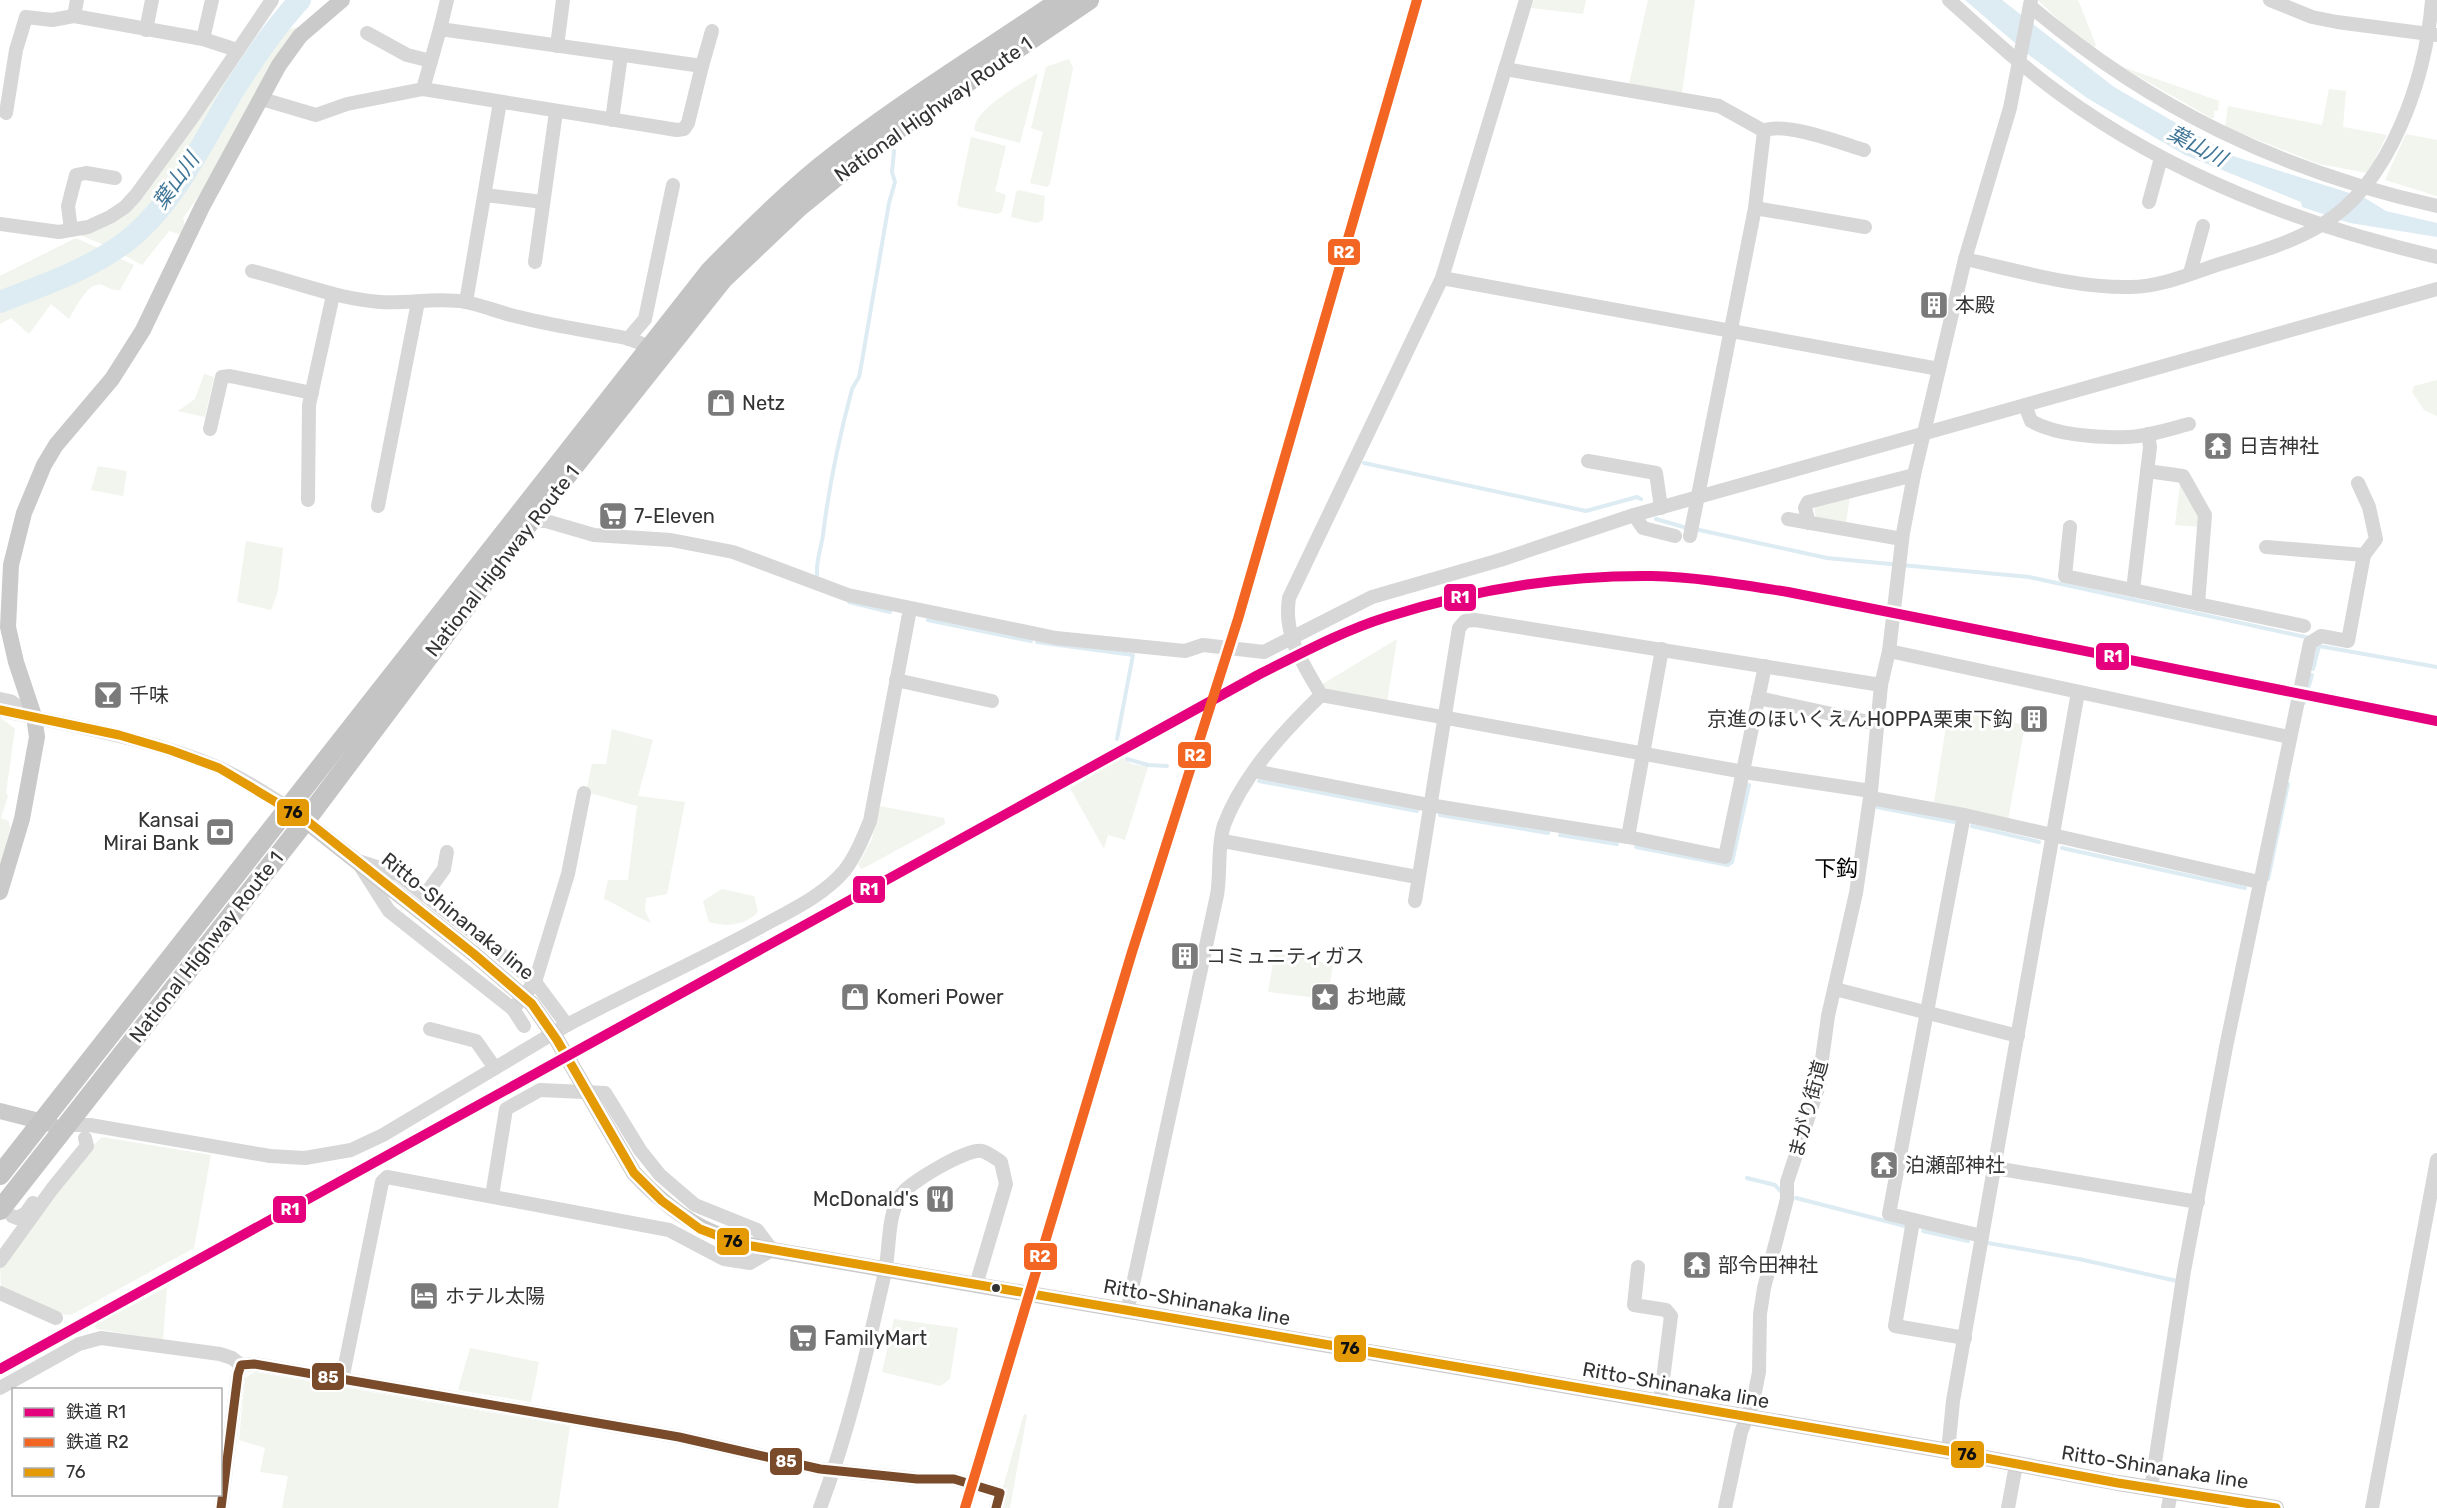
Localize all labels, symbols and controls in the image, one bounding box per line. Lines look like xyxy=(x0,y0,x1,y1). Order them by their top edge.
street label: National Highway Route 1 xyxy=(829,32,1037,186)
water label: 葉山川 xyxy=(2164,120,2233,172)
water label: 葉山川 xyxy=(147,146,205,214)
line badge: R2 xyxy=(1327,238,1361,266)
text: R2 xyxy=(1333,243,1355,262)
building icon: 本殿 xyxy=(1918,289,1950,321)
place label: 本殿 xyxy=(1955,293,1995,317)
shop icon: Netz xyxy=(705,387,737,419)
place label: Netz xyxy=(742,391,785,415)
temple icon: 日吉神社 xyxy=(2202,430,2234,462)
place label: 日吉神社 xyxy=(2239,434,2319,458)
street label: National Highway Route 1 xyxy=(420,461,584,661)
supermarket icon: 7-Eleven xyxy=(597,500,629,532)
place label: 7-Eleven xyxy=(634,504,715,528)
line badge: R1 xyxy=(1443,583,1477,612)
text: R1 xyxy=(1450,588,1470,607)
line badge: R1 xyxy=(2095,642,2130,671)
text: R1 xyxy=(2103,647,2123,666)
bar icon: 千味 xyxy=(92,679,124,711)
place label: 千味 xyxy=(129,683,169,707)
building icon: 京進のほいくえんHOPPA栗東下鈎 xyxy=(2018,703,2050,735)
place label: 京進のほいくえんHOPPA栗東下鈎 xyxy=(1707,707,2013,731)
line badge: R2 xyxy=(1177,741,1212,769)
text: R2 xyxy=(1184,746,1206,765)
line badge: 76 xyxy=(276,798,310,827)
text: 76 xyxy=(283,803,303,822)
place label: Kansai Mirai Bank xyxy=(103,808,200,855)
bank icon: Kansai Mirai Bank xyxy=(204,816,236,848)
street label: National Highway Route 1 xyxy=(124,847,288,1047)
street label: Ritto-Shinanaka line xyxy=(377,847,539,985)
district label: 下鈎 xyxy=(1814,855,1858,882)
line badge: R1 xyxy=(852,875,886,904)
text: R1 xyxy=(859,880,879,899)
building icon: コミュニティガス xyxy=(1169,940,1201,972)
place label: コミュニティガス xyxy=(1206,944,1365,968)
shop icon: Komeri Power xyxy=(839,981,871,1013)
place icon: お地蔵 xyxy=(1309,981,1341,1013)
place label: Komeri Power xyxy=(876,985,1004,1009)
place label: お地蔵 xyxy=(1346,985,1406,1009)
street label: まがり街道 xyxy=(1783,1058,1833,1160)
temple icon: 泊瀬部神社 xyxy=(1868,1149,1900,1181)
place label: 泊瀬部神社 xyxy=(1905,1153,2005,1177)
restaurant icon: McDonald's xyxy=(924,1183,956,1215)
place label: McDonald's xyxy=(813,1187,919,1211)
line badge: R1 xyxy=(272,1195,307,1224)
text: R1 xyxy=(280,1200,300,1219)
line badge: 76 xyxy=(716,1227,750,1256)
text: 76 xyxy=(723,1232,743,1251)
line badge: R2 xyxy=(1023,1242,1058,1271)
text: R2 xyxy=(1029,1247,1051,1266)
temple icon: 部令田神社 xyxy=(1681,1249,1713,1281)
place label: 部令田神社 xyxy=(1718,1253,1818,1277)
street label: Ritto-Shinanaka line xyxy=(1102,1274,1292,1330)
hotel icon: ホテル太陽 xyxy=(408,1280,440,1312)
unlabelled marker xyxy=(990,1282,1002,1294)
place label: ホテル太陽 xyxy=(445,1284,545,1308)
supermarket icon: FamilyMart xyxy=(787,1322,819,1354)
place label: FamilyMart xyxy=(824,1326,927,1350)
line badge: 76 xyxy=(1333,1334,1367,1363)
text: 76 xyxy=(1340,1339,1360,1358)
street label: Ritto-Shinanaka line xyxy=(1581,1357,1771,1413)
line badge: 85 xyxy=(311,1362,345,1391)
text: 85 xyxy=(317,1368,339,1387)
legend xyxy=(12,1388,222,1496)
text: 鉄道 R1 xyxy=(66,1401,126,1423)
text: 鉄道 R2 xyxy=(66,1431,129,1453)
line badge: 76 xyxy=(1950,1440,1985,1469)
street label: Ritto-Shinanaka line xyxy=(2060,1440,2250,1494)
text: 76 xyxy=(1957,1445,1977,1464)
line badge: 85 xyxy=(769,1447,803,1476)
text: 85 xyxy=(775,1452,797,1471)
text: 76 xyxy=(66,1461,86,1483)

